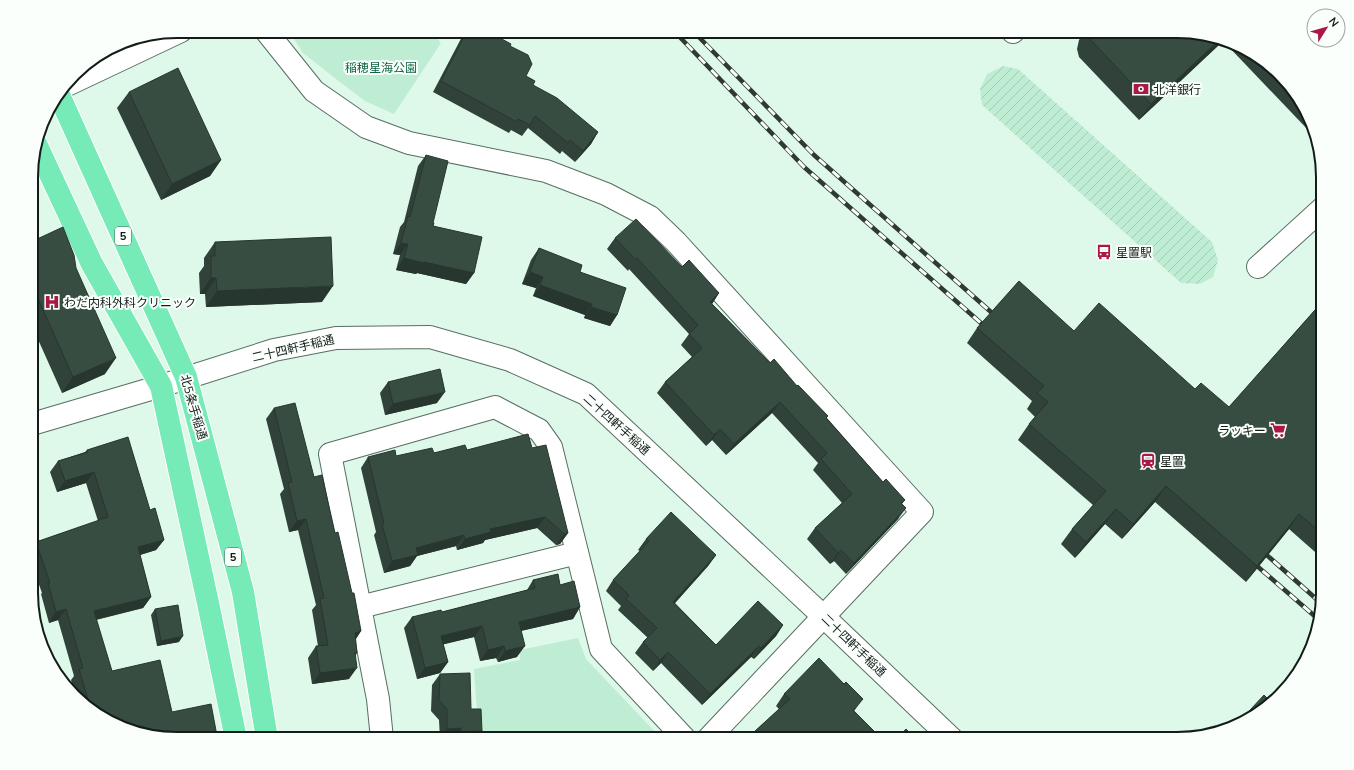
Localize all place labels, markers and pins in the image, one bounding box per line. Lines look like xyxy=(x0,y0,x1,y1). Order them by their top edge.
bank icon: 北洋銀行 xyxy=(1132,80,1150,98)
place label: 北洋銀行 xyxy=(1153,82,1201,97)
bus stop icon: 星置駅 xyxy=(1095,243,1113,261)
place label: 星置駅 xyxy=(1116,245,1152,260)
hospital icon: わだ内科外科クリニック xyxy=(43,293,61,311)
place label: わだ内科外科クリニック xyxy=(64,295,196,310)
supermarket icon: ラッキー xyxy=(1269,421,1287,439)
place label: ラッキー xyxy=(1218,423,1266,438)
station icon: 星置 xyxy=(1139,452,1157,470)
place label: 星置 xyxy=(1160,454,1184,469)

